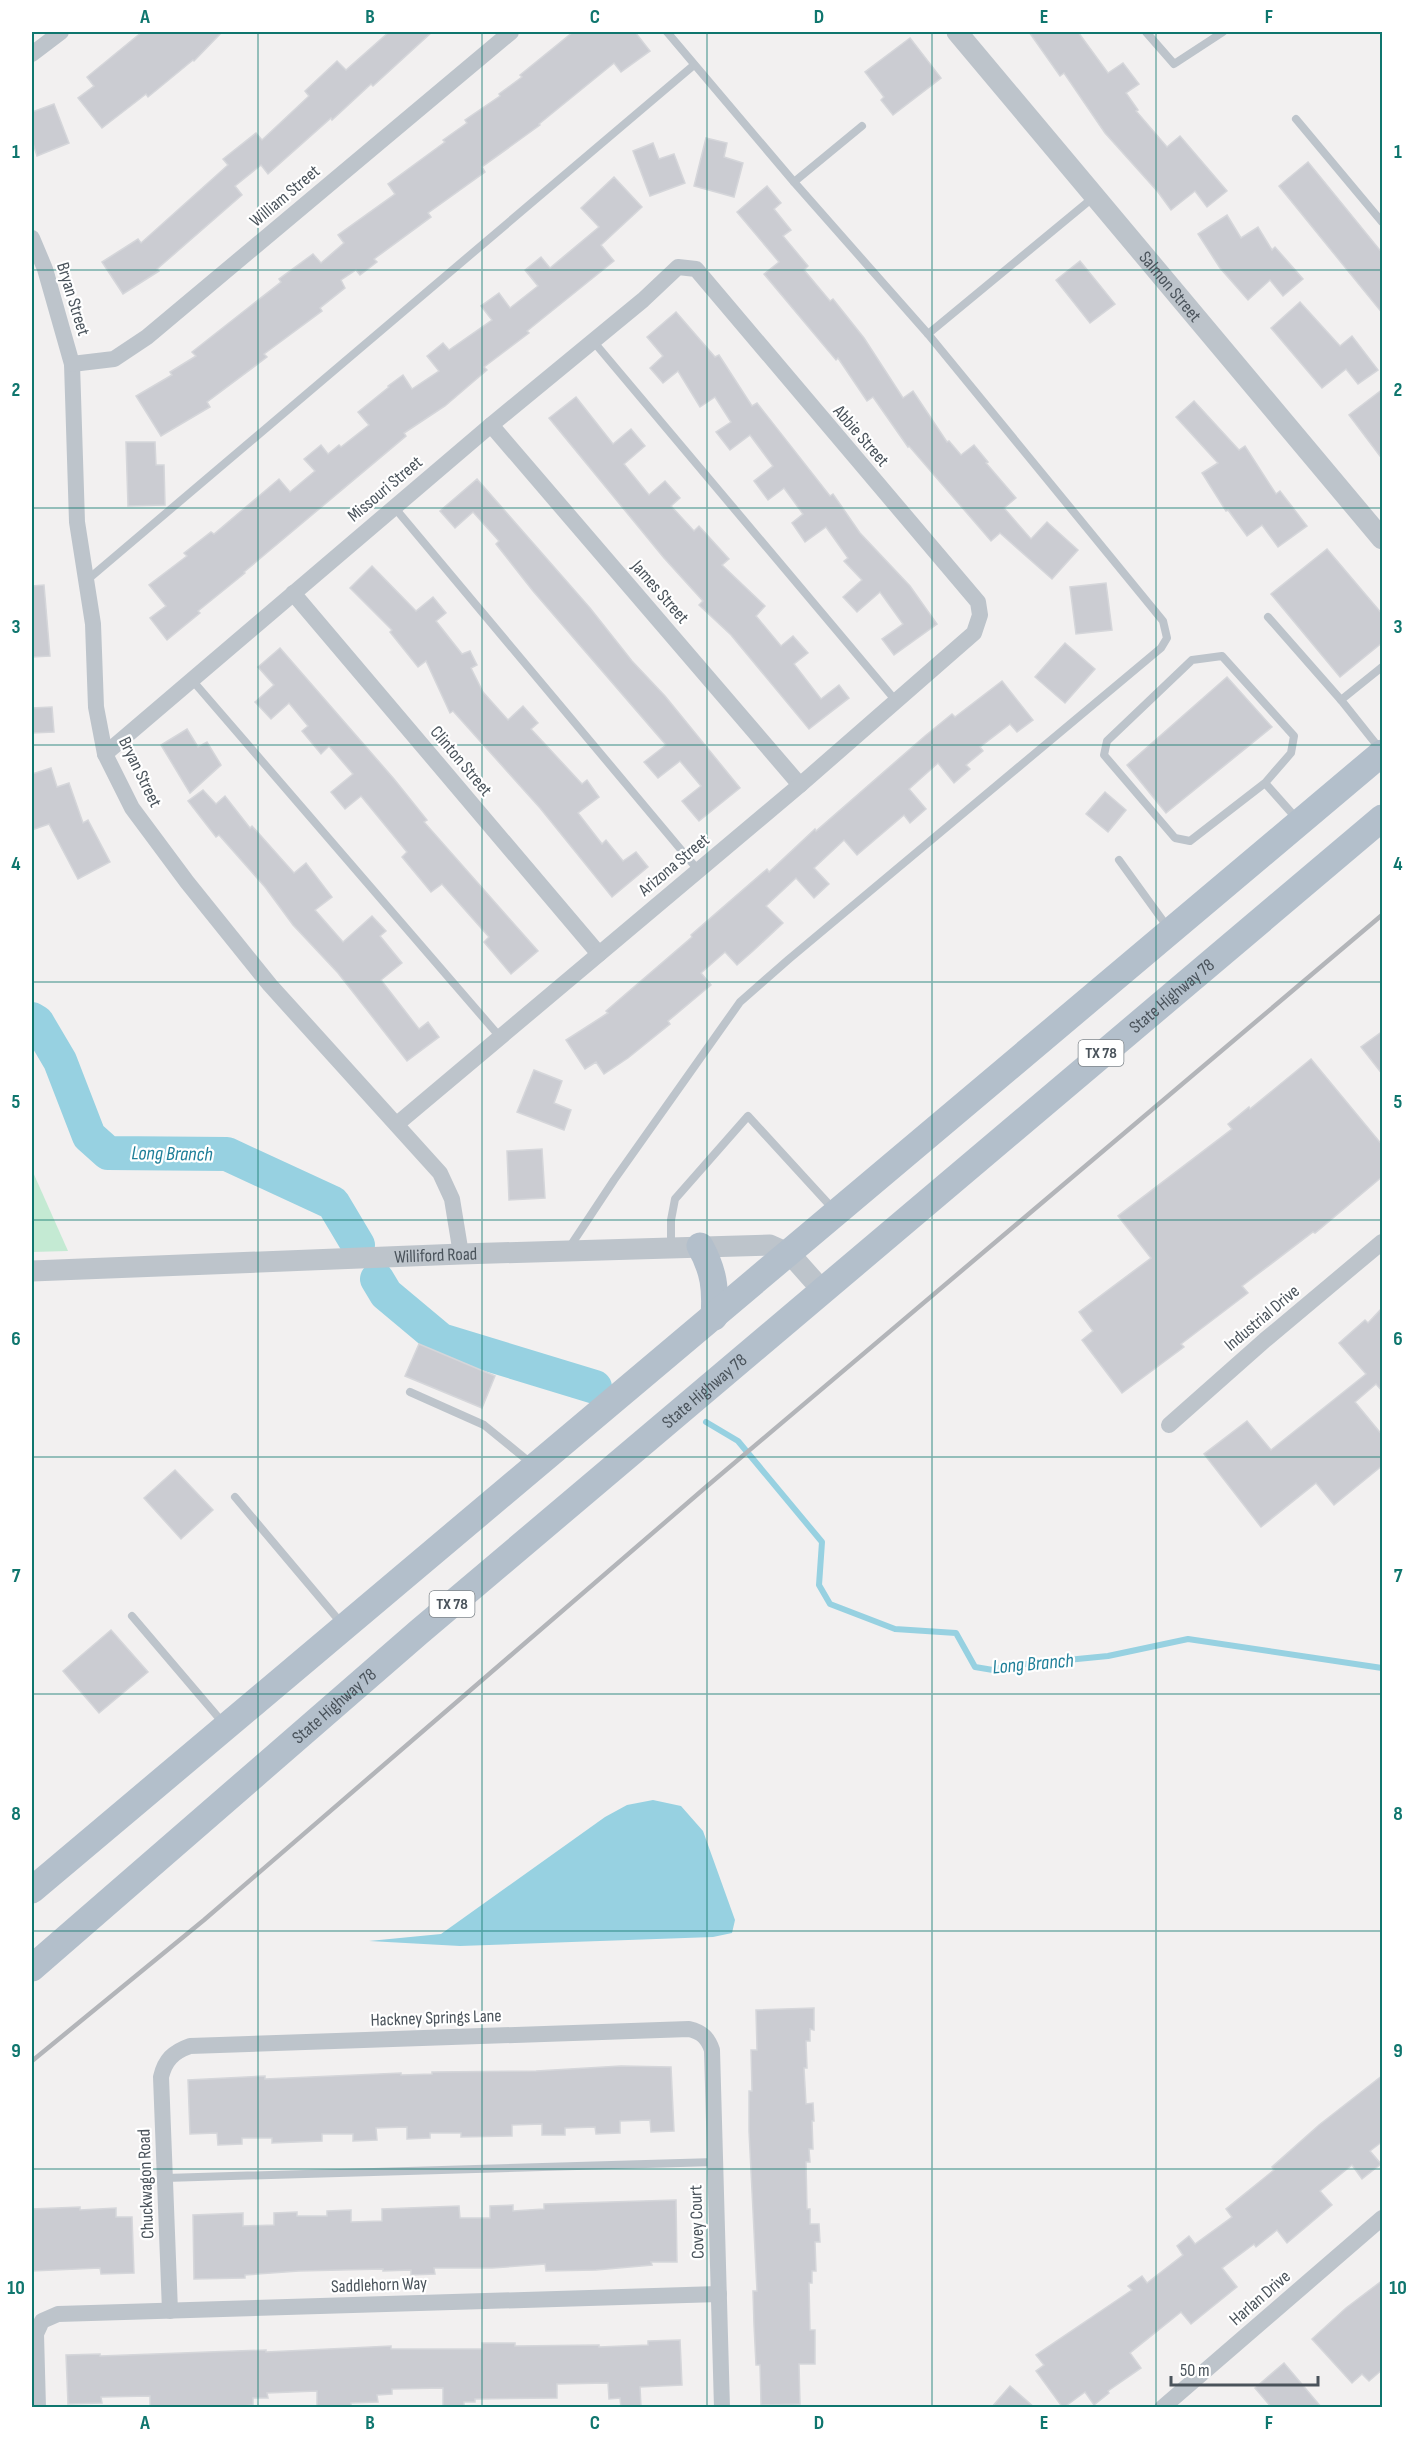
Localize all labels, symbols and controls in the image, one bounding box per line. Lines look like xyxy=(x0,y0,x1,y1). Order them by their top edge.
text: A xyxy=(139,5,150,29)
text: B xyxy=(365,5,375,29)
text: C xyxy=(590,5,600,29)
text: D xyxy=(814,5,824,29)
text: E xyxy=(1040,5,1048,29)
text: F xyxy=(1265,5,1273,29)
text: 1 xyxy=(12,140,20,164)
text: 1 xyxy=(1394,140,1402,164)
street label: William Street xyxy=(246,160,325,231)
street label: Salmon Street xyxy=(1135,247,1206,326)
street label: Bryan Street xyxy=(52,260,94,339)
text: 2 xyxy=(12,378,20,402)
text: 2 xyxy=(1394,378,1402,402)
street label: Abbie Street xyxy=(828,400,894,471)
street label: Missouri Street xyxy=(343,451,427,526)
street label: James Street xyxy=(626,555,693,628)
text: 3 xyxy=(12,615,21,639)
text: 3 xyxy=(1394,615,1403,639)
street label: Clinton Street xyxy=(426,722,497,801)
street label: Bryan Street xyxy=(114,733,166,811)
street label: Arizona Street xyxy=(634,829,714,901)
text: 4 xyxy=(11,852,21,876)
text: 4 xyxy=(1393,852,1403,876)
street label: State Highway 78 xyxy=(1125,954,1218,1038)
road number: TX 78 xyxy=(1078,1040,1124,1066)
text: 5 xyxy=(12,1090,21,1114)
text: 5 xyxy=(1394,1090,1403,1114)
water label: Long Branch xyxy=(131,1141,213,1167)
street label: Williford Road xyxy=(394,1243,478,1267)
street label: Industrial Drive xyxy=(1220,1281,1304,1355)
text: 6 xyxy=(11,1327,21,1351)
text: 6 xyxy=(1393,1327,1403,1351)
street label: State Highway 78 xyxy=(658,1349,751,1433)
text: 7 xyxy=(12,1564,21,1588)
text: 7 xyxy=(1394,1564,1403,1588)
road number: TX 78 xyxy=(430,1591,474,1617)
water label: Long Branch xyxy=(991,1648,1075,1680)
street label: State Highway 78 xyxy=(288,1664,380,1748)
text: 8 xyxy=(11,1802,21,1826)
text: 8 xyxy=(1393,1802,1403,1826)
street label: Hackney Springs Lane xyxy=(370,2005,502,2031)
text: 9 xyxy=(11,2039,21,2063)
text: 9 xyxy=(1393,2039,1403,2063)
street label: Chuckwagon Road xyxy=(134,2129,158,2239)
street label: Covey Court xyxy=(685,2184,709,2259)
street label: Harlan Drive xyxy=(1225,2266,1295,2330)
street label: Saddlehorn Way xyxy=(331,2273,427,2297)
text: 10 xyxy=(7,2276,25,2300)
text: 10 xyxy=(1389,2276,1407,2300)
scale bar xyxy=(1171,2349,1318,2387)
text: 50 m xyxy=(1180,2360,1210,2381)
text: A xyxy=(139,2411,150,2435)
text: B xyxy=(365,2411,375,2435)
text: C xyxy=(590,2411,600,2435)
text: D xyxy=(814,2411,824,2435)
text: E xyxy=(1040,2411,1048,2435)
text: F xyxy=(1265,2411,1273,2435)

